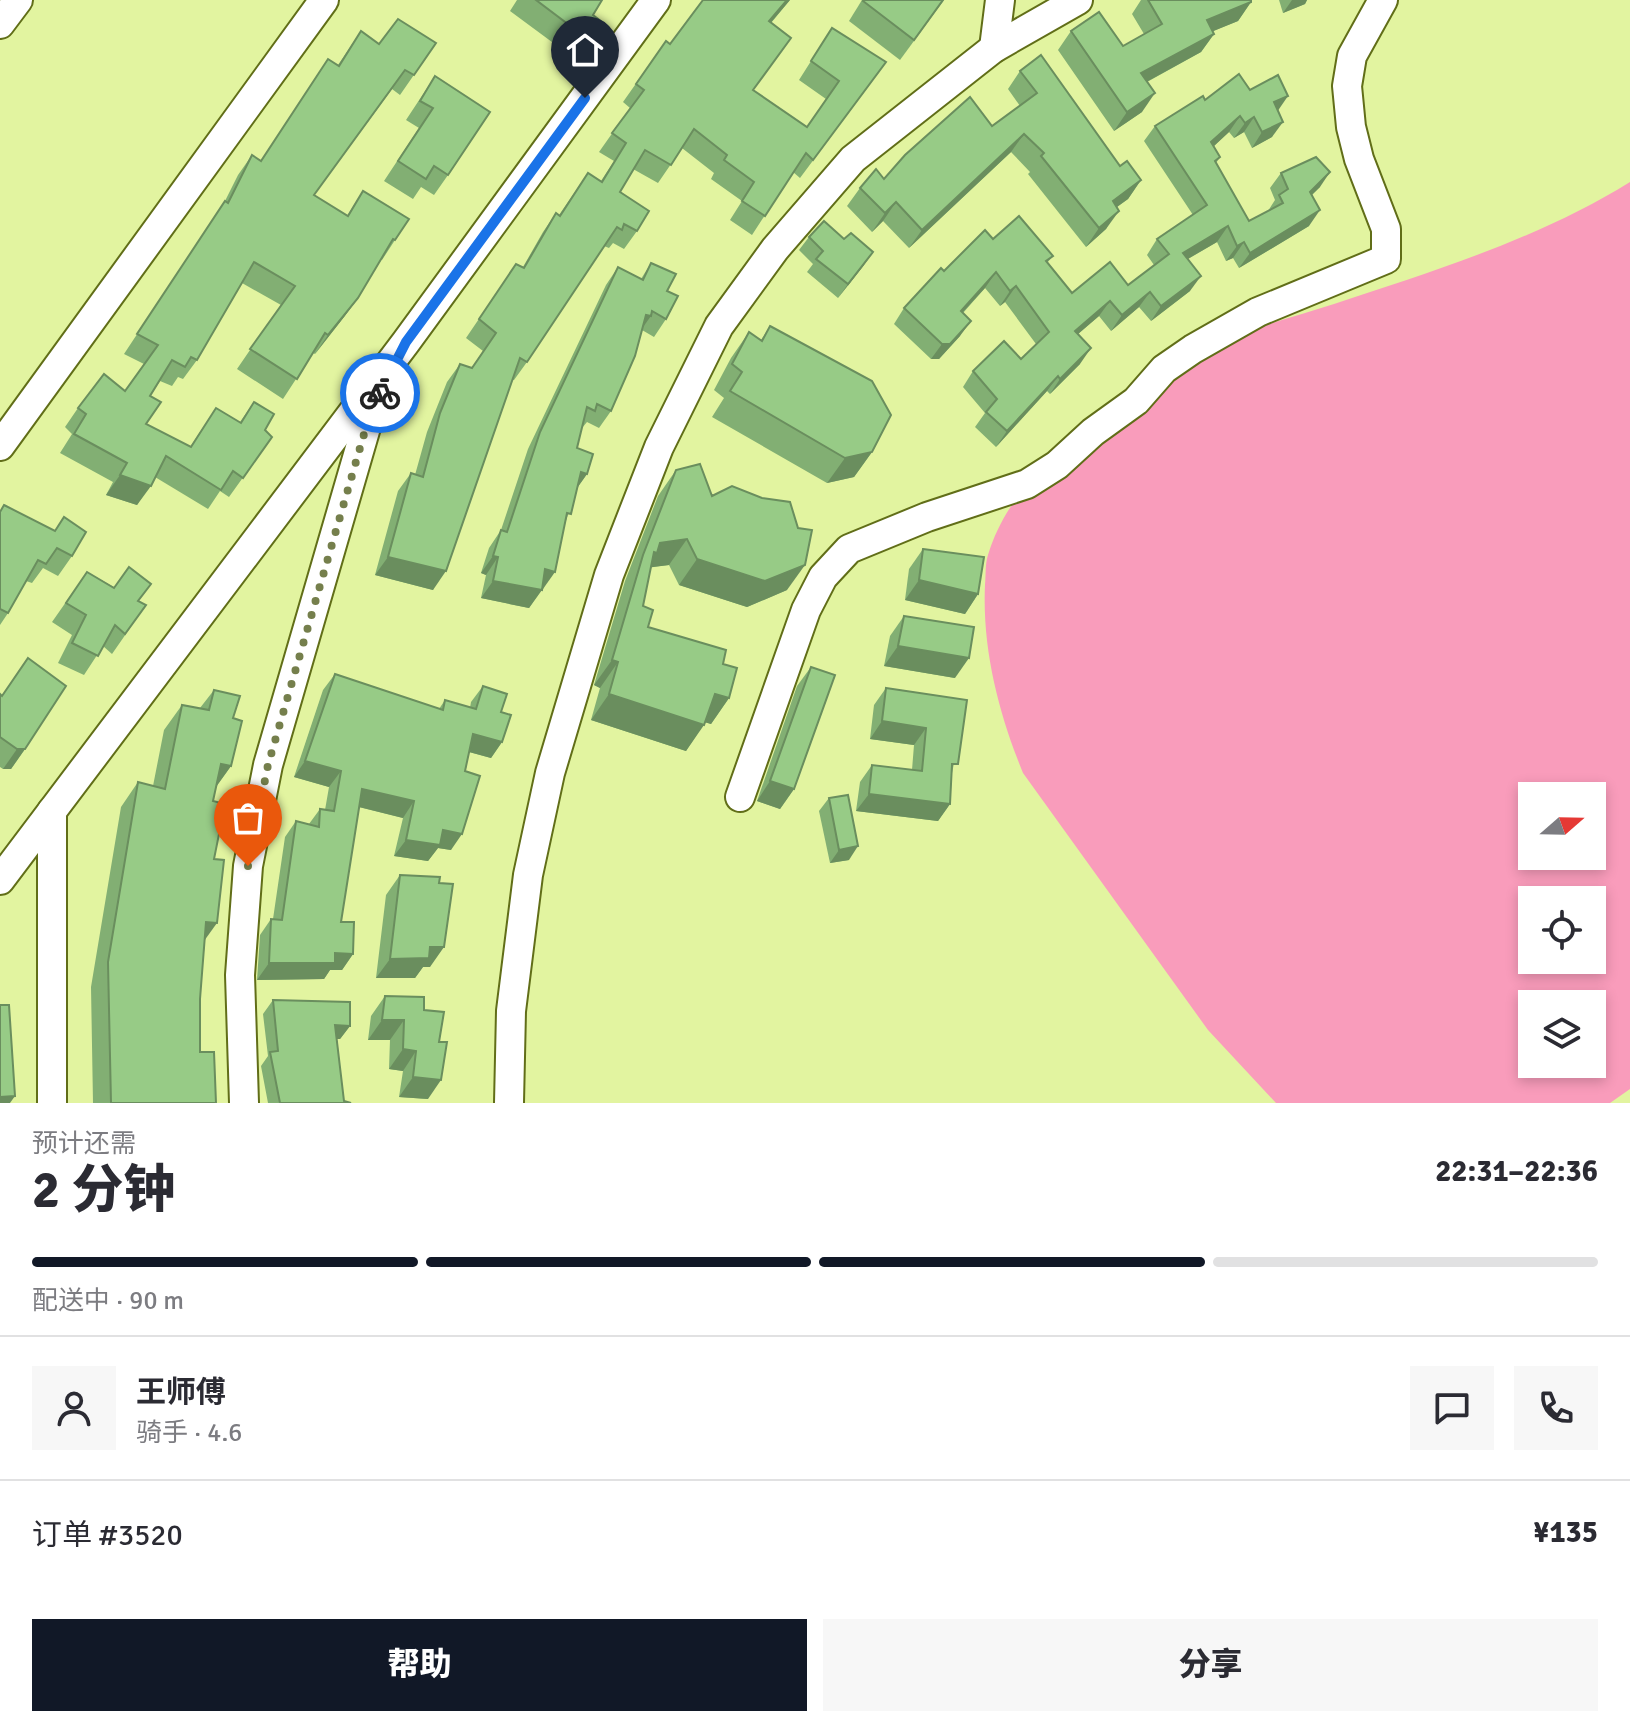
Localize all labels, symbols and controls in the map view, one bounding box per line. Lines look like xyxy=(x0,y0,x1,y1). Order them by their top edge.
pin xyxy=(551,16,619,98)
icon: home xyxy=(563,28,607,72)
courier xyxy=(340,353,420,433)
icon: bike xyxy=(358,371,402,415)
north arrow xyxy=(1518,782,1606,870)
map controls xyxy=(1518,782,1606,1078)
pin xyxy=(214,784,282,866)
icon: bag xyxy=(226,796,270,840)
button: locate xyxy=(1518,886,1606,974)
button: layers xyxy=(1518,990,1606,1078)
text: 预计还需 xyxy=(32,1128,136,1160)
text: 22:31–22:36 xyxy=(1435,1153,1598,1190)
text: 2 分钟 xyxy=(32,1158,176,1222)
text: 配送中 · 90 m xyxy=(32,1285,184,1317)
button: person xyxy=(32,1366,116,1450)
button: chat xyxy=(1410,1366,1494,1450)
button: phone xyxy=(1514,1366,1598,1450)
text: 王师傅 xyxy=(136,1374,226,1411)
text: 骑手 · 4.6 xyxy=(136,1417,242,1449)
text: ¥135 xyxy=(1533,1514,1598,1551)
text: 订单 #3520 xyxy=(32,1517,183,1554)
button: 帮助 xyxy=(32,1619,807,1711)
button: 分享 xyxy=(823,1619,1598,1711)

